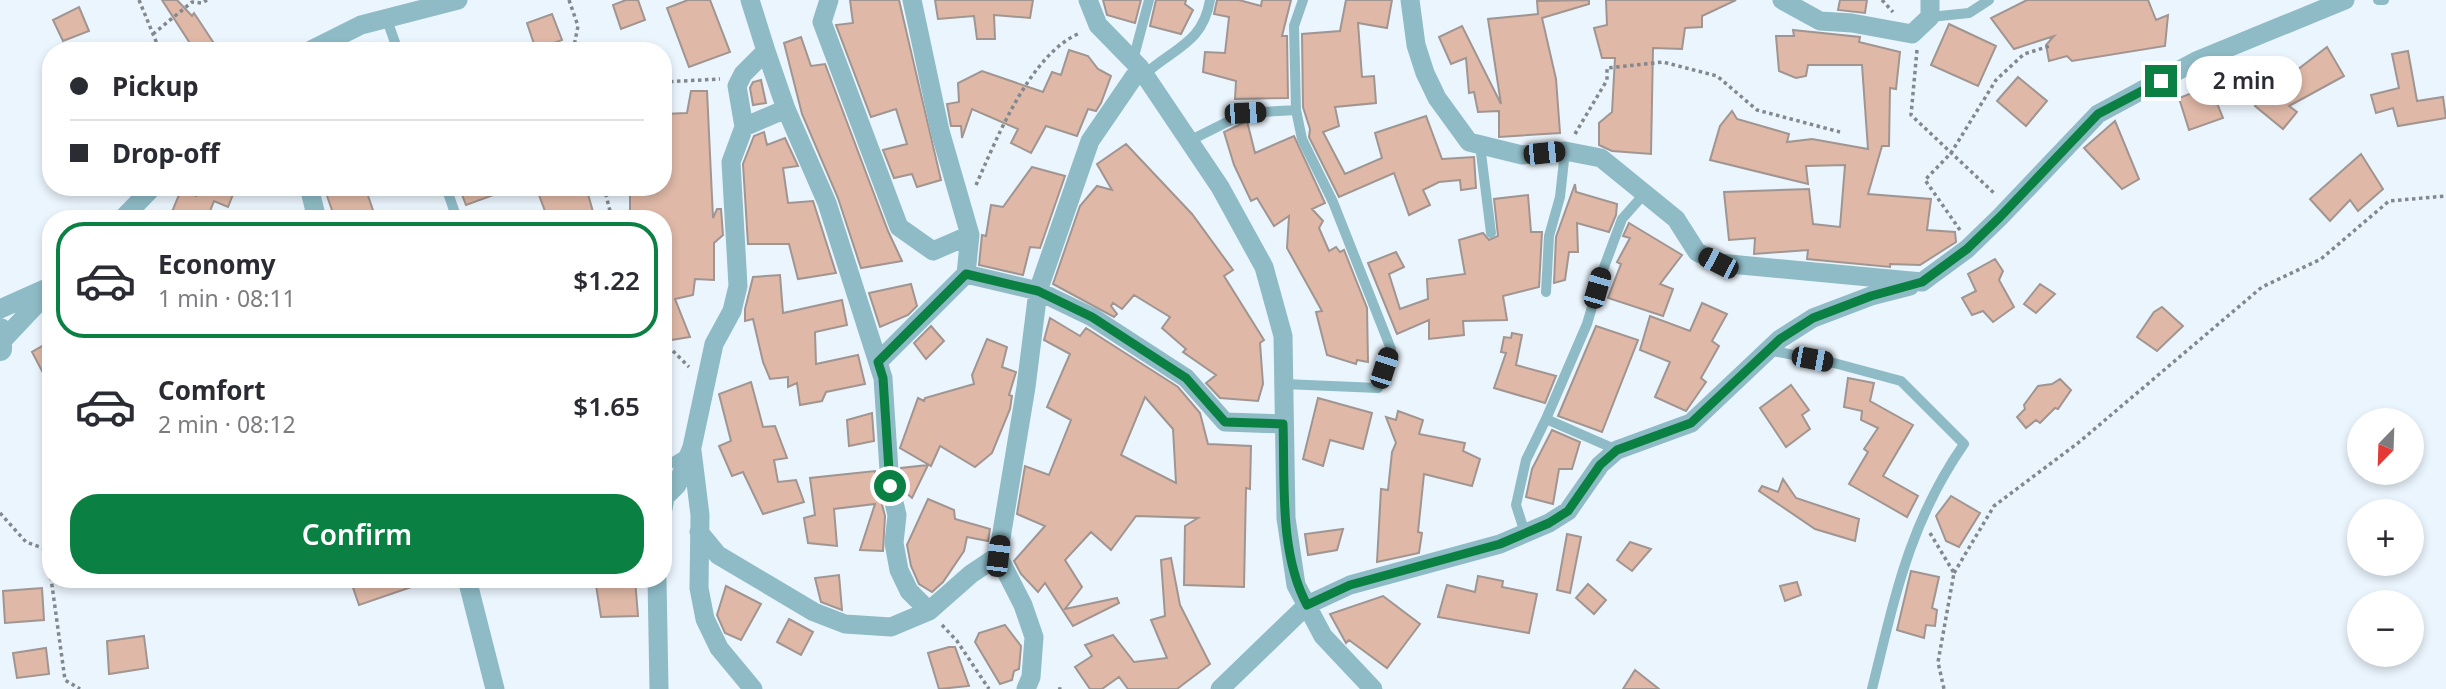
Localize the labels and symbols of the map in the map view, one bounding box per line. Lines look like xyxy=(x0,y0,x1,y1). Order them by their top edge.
callout: 2 min xyxy=(2186,56,2301,106)
route end xyxy=(2145,65,2177,97)
car xyxy=(1224,101,1267,125)
car xyxy=(1523,140,1566,166)
car xyxy=(1695,244,1742,282)
car xyxy=(1582,265,1613,311)
car xyxy=(1368,345,1401,391)
car xyxy=(1790,345,1835,373)
north arrow xyxy=(2347,408,2424,485)
route start xyxy=(874,470,906,502)
car xyxy=(986,534,1011,578)

